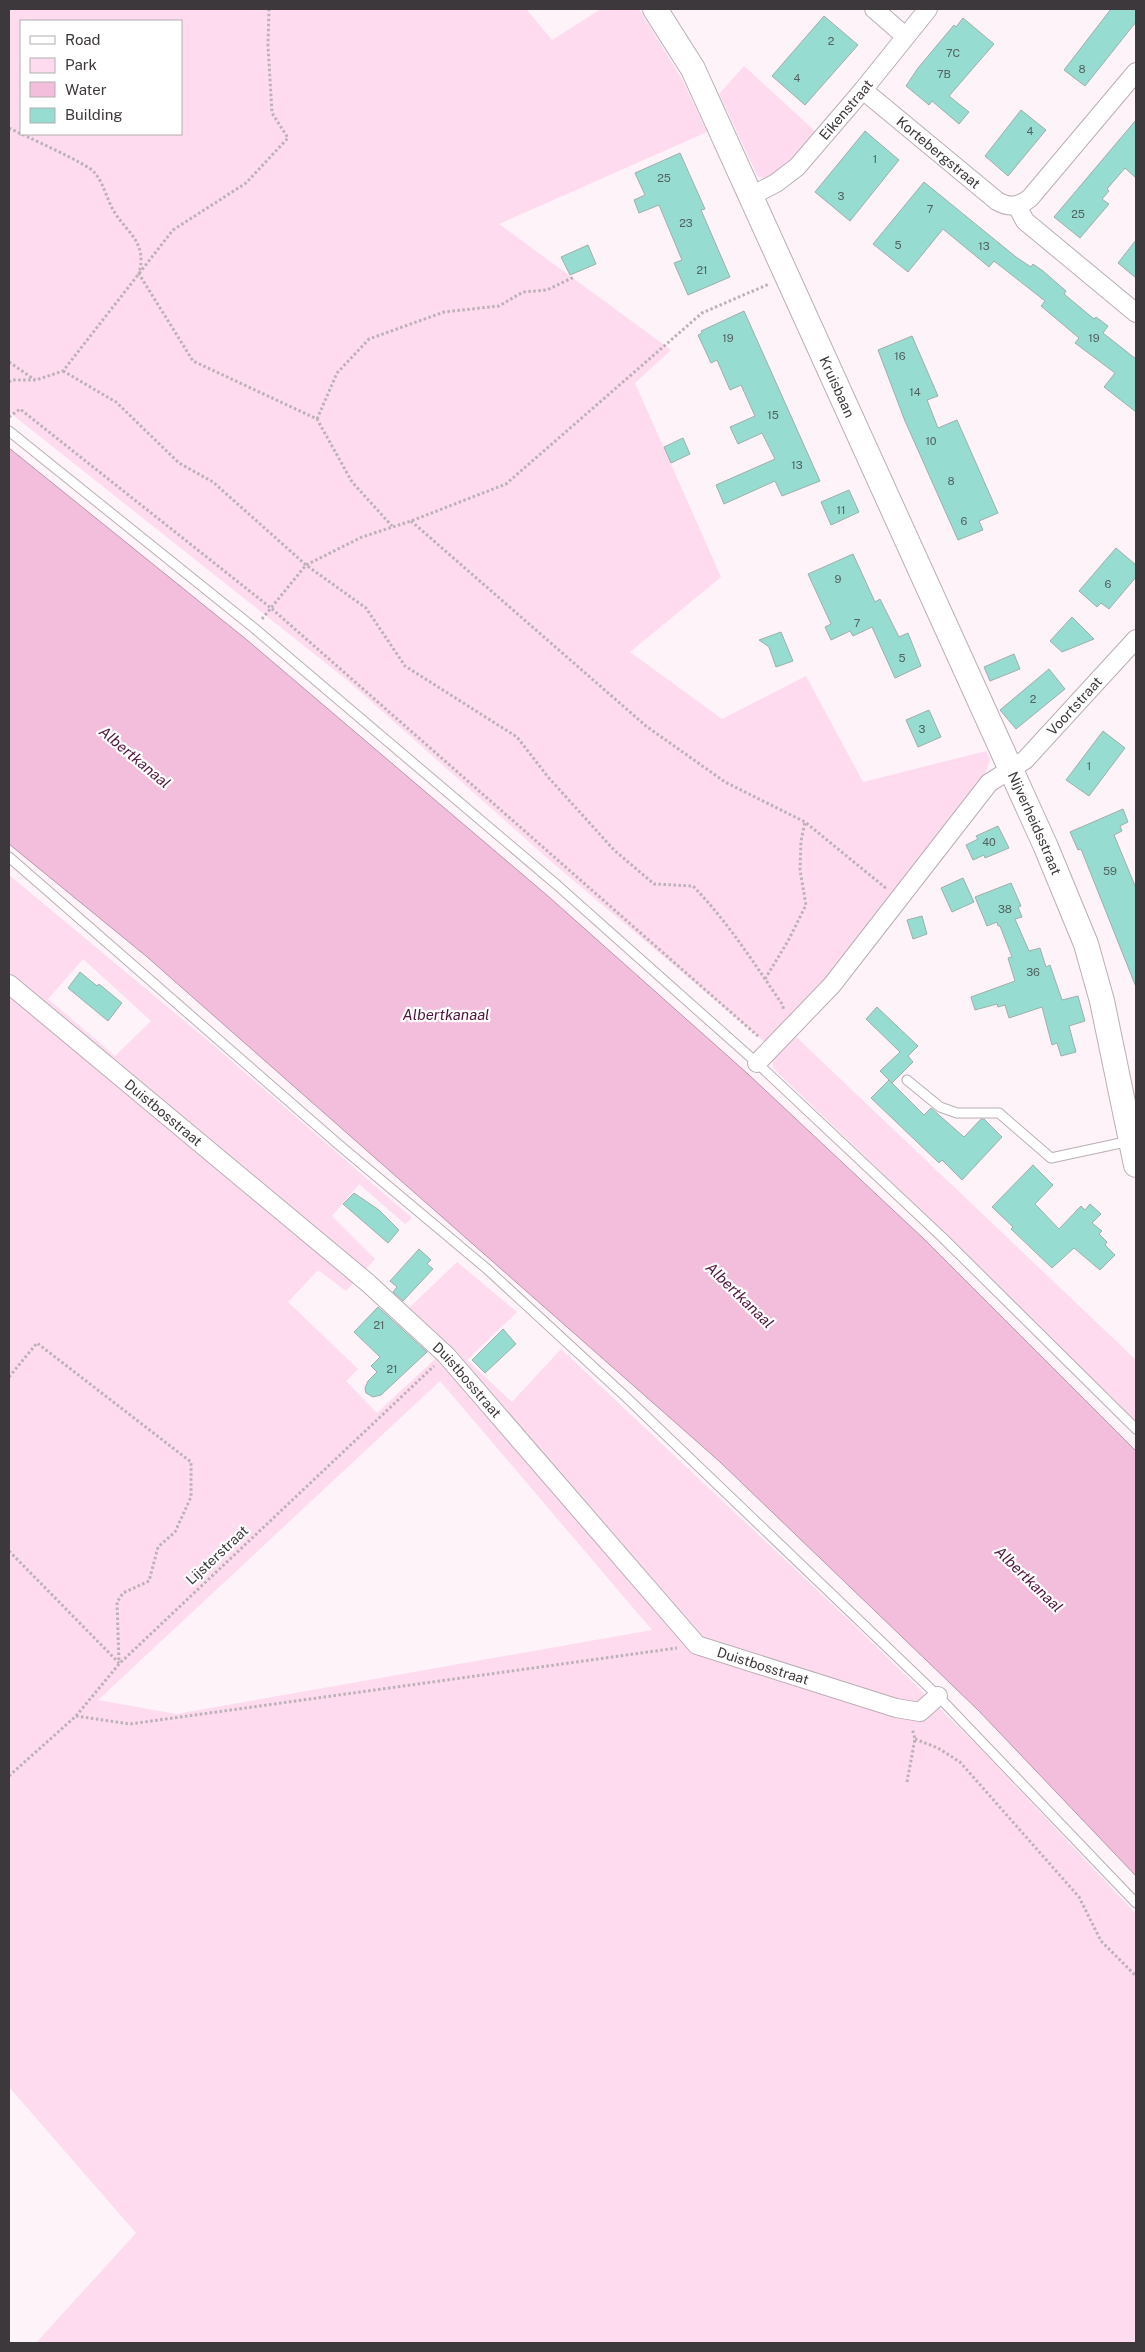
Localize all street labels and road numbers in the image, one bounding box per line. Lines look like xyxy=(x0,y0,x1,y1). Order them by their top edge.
street label: Eikenstraat xyxy=(816,76,876,143)
street label: Kortebergstraat xyxy=(893,113,984,192)
street label: Kruisbaan xyxy=(816,354,858,420)
street label: Voortstraat xyxy=(1044,674,1105,739)
street label: Nijverheidsstraat xyxy=(1005,769,1065,877)
street label: Duistbosstraat xyxy=(122,1076,205,1149)
street label: Duistbosstraat xyxy=(430,1339,505,1421)
street label: Lijsterstraat xyxy=(183,1522,251,1588)
street label: Duistbosstraat xyxy=(715,1644,811,1688)

